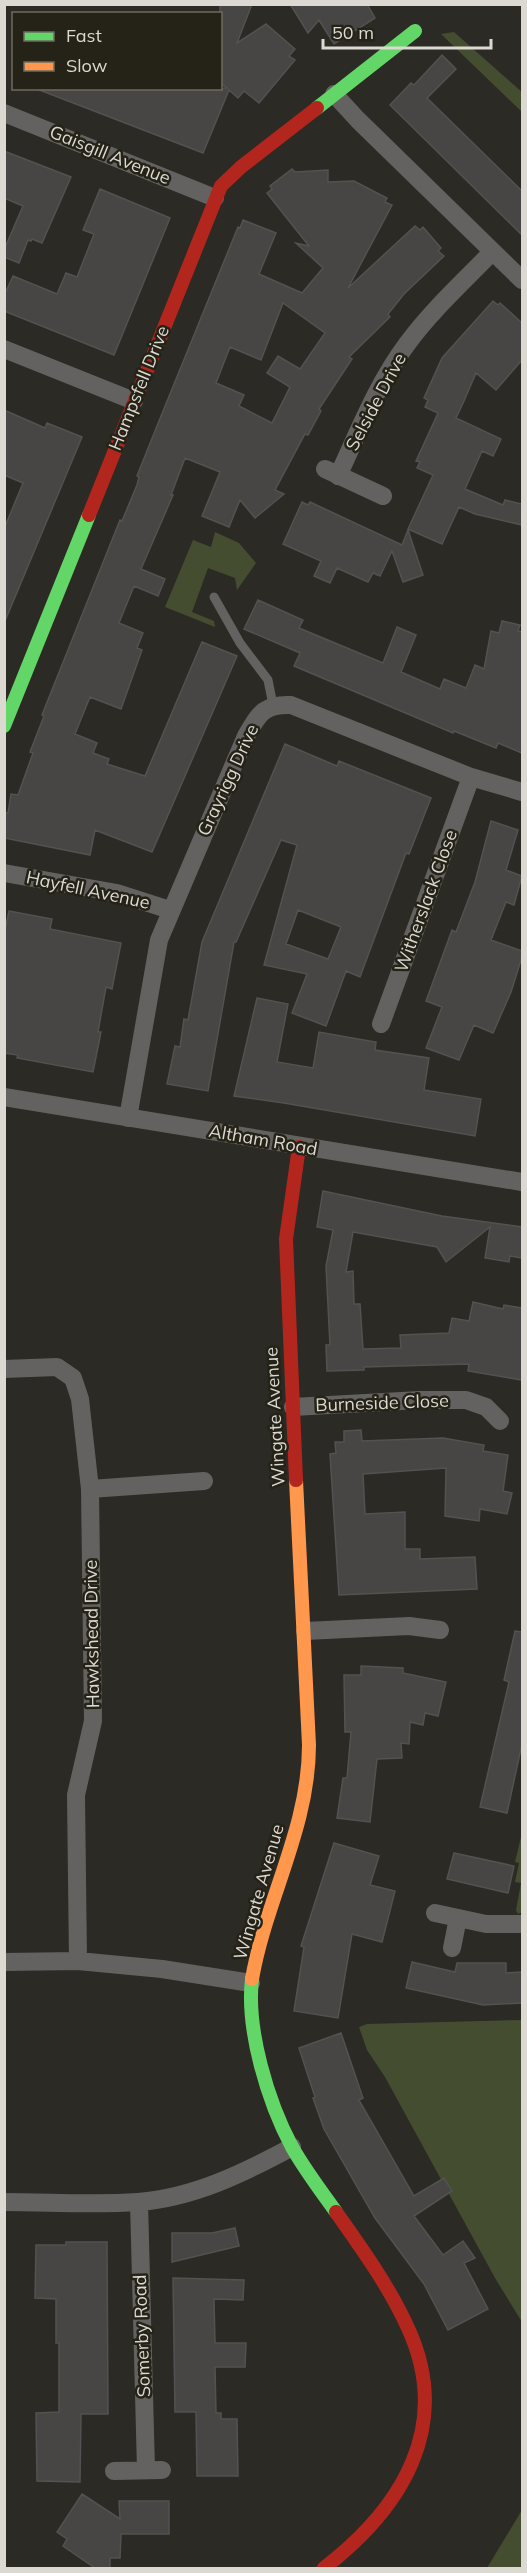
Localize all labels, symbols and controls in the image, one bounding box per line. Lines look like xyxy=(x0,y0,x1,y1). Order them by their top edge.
legend xyxy=(12,12,222,90)
scale bar xyxy=(323,12,491,50)
text: 50 m xyxy=(332,21,374,44)
text: Fast xyxy=(66,24,102,47)
text: Slow xyxy=(66,54,108,77)
street label: Gaisgill Avenue xyxy=(46,120,174,189)
street label: Hampsfell Drive xyxy=(103,322,174,454)
street label: Selside Drive xyxy=(340,349,411,455)
street label: Grayrigg Drive xyxy=(192,720,263,839)
street label: Witherslack Close xyxy=(389,826,462,975)
street label: Hayfell Avenue xyxy=(24,865,152,914)
street label: Altham Road xyxy=(207,1119,319,1160)
street label: Wingate Avenue xyxy=(259,1347,290,1487)
street label: Burneside Close xyxy=(315,1389,449,1416)
street label: Hawkshead Drive xyxy=(79,1560,104,1708)
street label: Wingate Avenue xyxy=(228,1821,289,1962)
street label: Somerby Road xyxy=(128,2274,155,2398)

